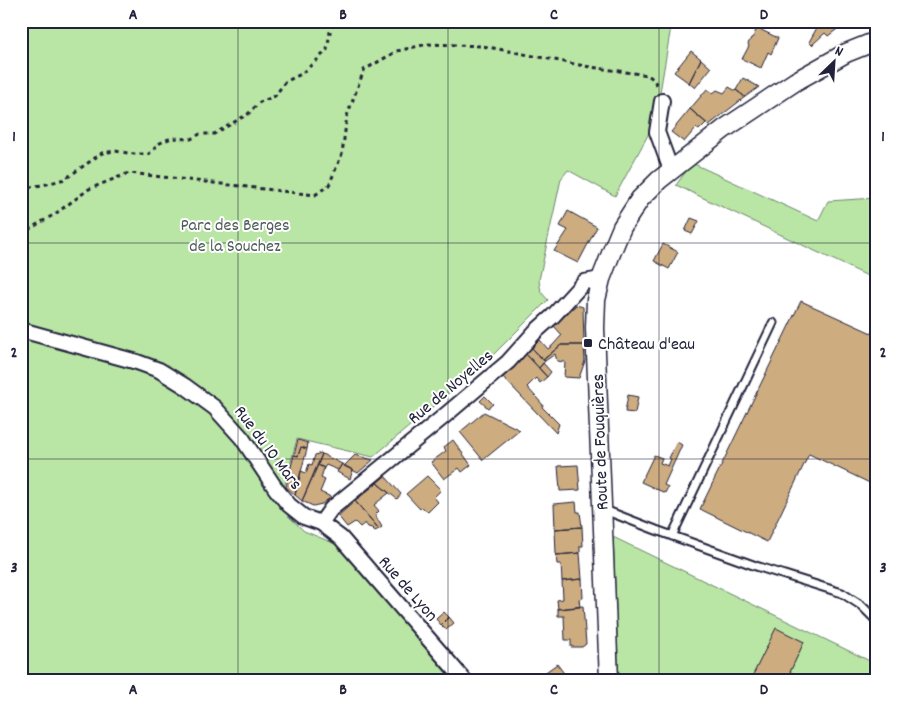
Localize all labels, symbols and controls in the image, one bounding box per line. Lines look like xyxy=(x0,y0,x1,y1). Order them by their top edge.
text: A xyxy=(129,4,138,27)
text: B xyxy=(339,4,347,27)
text: C xyxy=(550,4,558,27)
text: D xyxy=(760,4,769,27)
north arrow xyxy=(810,38,860,88)
text: N xyxy=(831,42,846,63)
text: 1 xyxy=(12,126,16,149)
text: 1 xyxy=(881,126,885,149)
park label: Parc des Berges de la Souchez xyxy=(180,214,290,260)
place label: Château d'eau xyxy=(598,333,695,358)
marker: Château d'eau xyxy=(582,337,594,349)
text: 2 xyxy=(11,342,18,365)
text: 2 xyxy=(880,342,887,365)
street label: Rue de Noyelles xyxy=(403,345,500,431)
street label: Route de Fouquières xyxy=(587,373,616,511)
street label: Rue du 10 Mars xyxy=(227,401,307,496)
street label: Rue de Lyon xyxy=(371,551,443,628)
text: 3 xyxy=(10,557,18,580)
text: 3 xyxy=(879,557,887,580)
text: A xyxy=(129,679,138,702)
text: B xyxy=(339,679,347,702)
text: C xyxy=(550,679,558,702)
text: D xyxy=(760,679,769,702)

